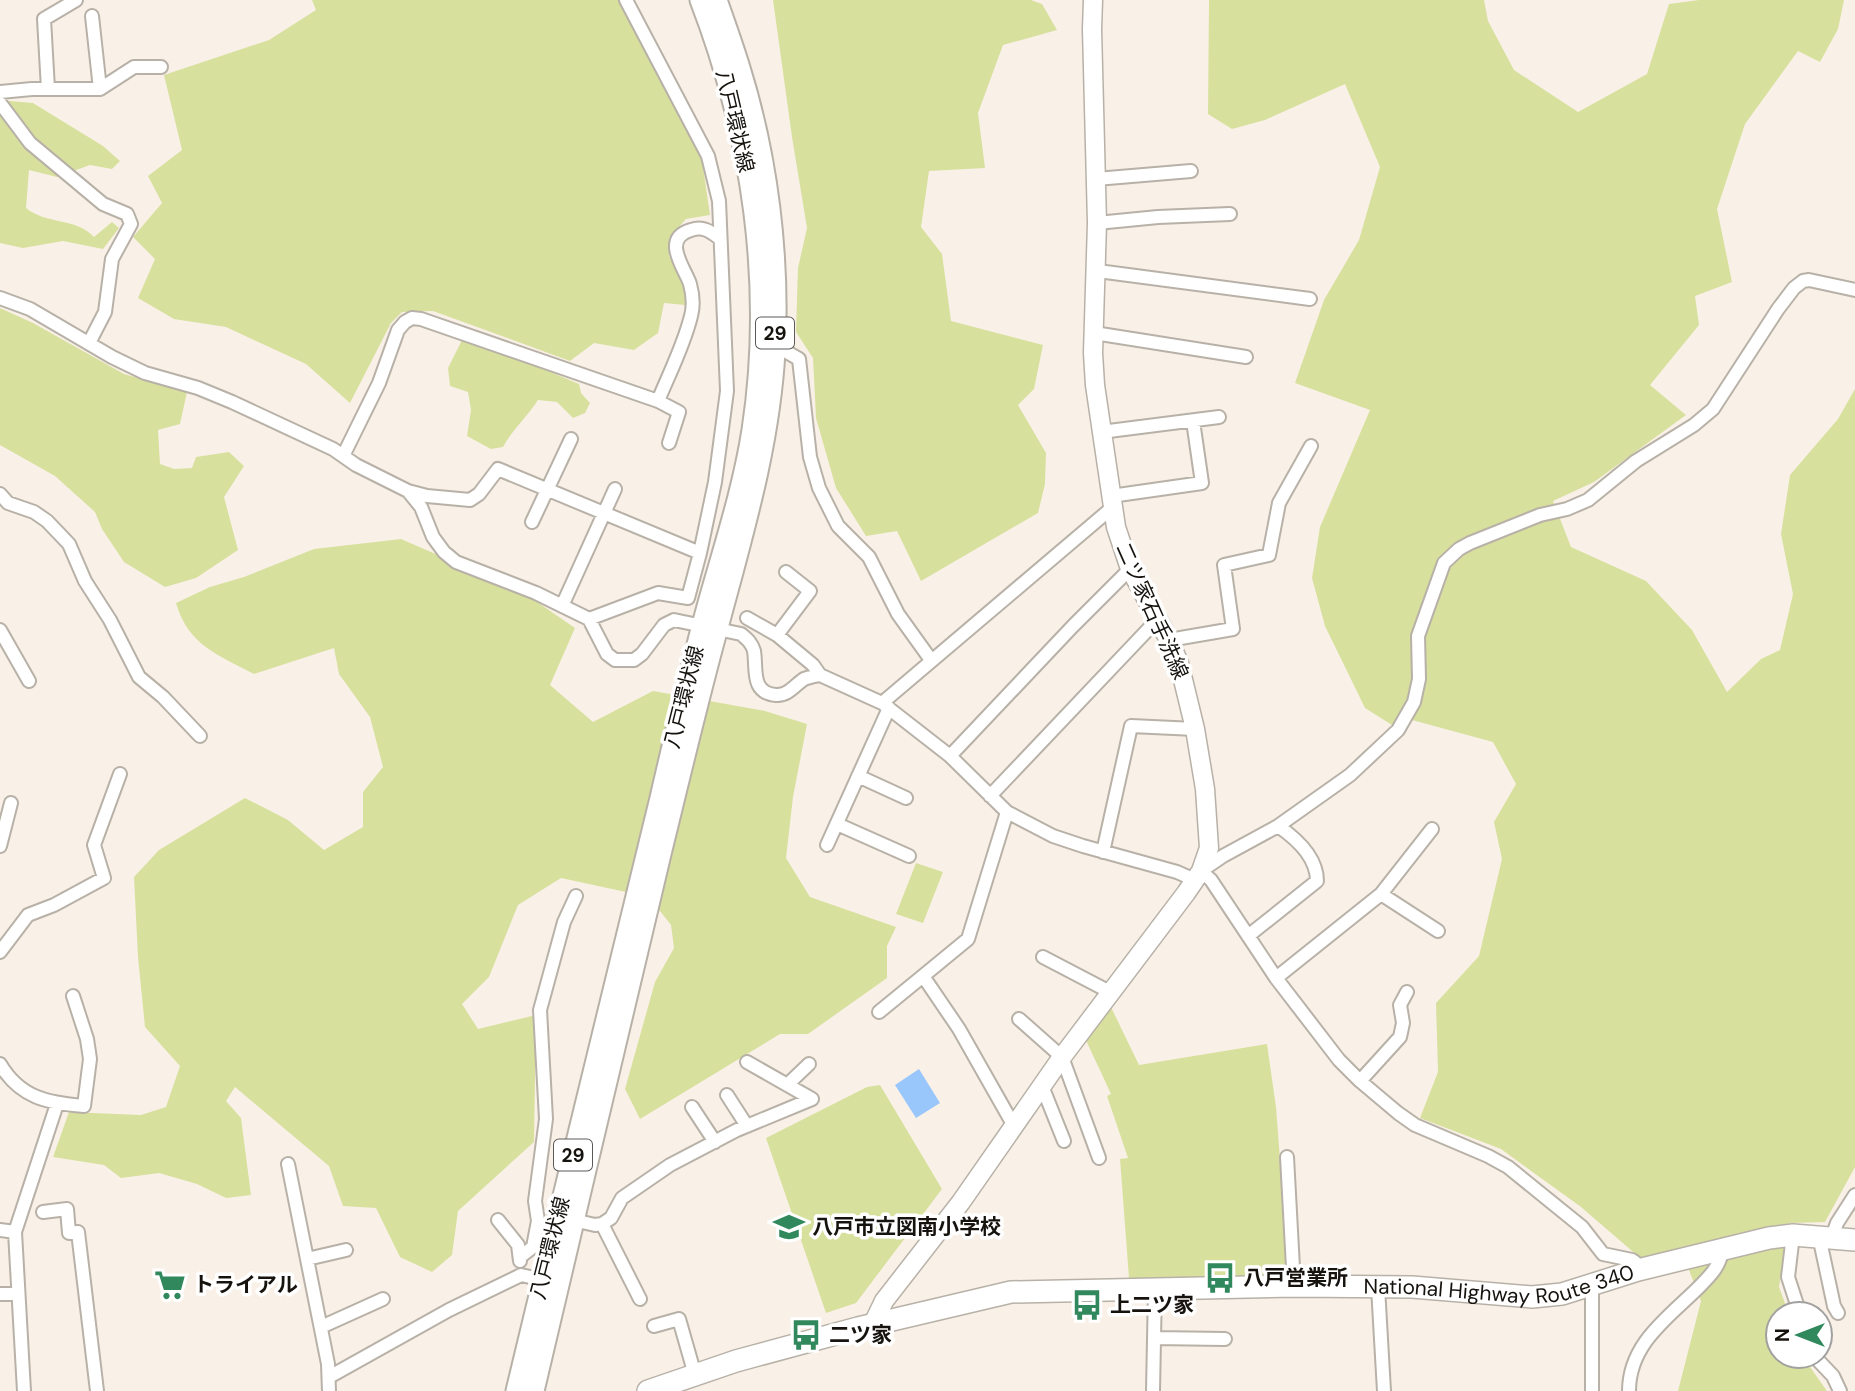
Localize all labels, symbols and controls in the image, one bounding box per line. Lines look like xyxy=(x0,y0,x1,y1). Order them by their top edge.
street label: 八戸環状線 xyxy=(710,67,760,175)
road number: 29 xyxy=(756,318,794,348)
street label: 二ツ家石手洗線 xyxy=(1109,538,1195,684)
street label: 八戸環状線 xyxy=(658,643,710,751)
road number: 29 xyxy=(554,1140,592,1170)
street label: 八戸環状線 xyxy=(524,1194,576,1302)
school or university icon: 八戸市立図南小学校 xyxy=(772,1210,806,1244)
place label: 八戸市立図南小学校 xyxy=(812,1213,1001,1241)
street label: National Highway Route 340 xyxy=(1363,1258,1637,1311)
bus stop icon: 八戸営業所 xyxy=(1203,1261,1237,1295)
place label: 八戸営業所 xyxy=(1243,1264,1348,1292)
supermarket icon: トライアル xyxy=(153,1268,187,1302)
place label: トライアル xyxy=(193,1271,298,1299)
bus stop icon: 上二ツ家 xyxy=(1070,1288,1104,1322)
place label: 上二ツ家 xyxy=(1110,1291,1194,1319)
north arrow xyxy=(1764,1300,1834,1370)
bus stop icon: 二ツ家 xyxy=(789,1318,823,1352)
place label: 二ツ家 xyxy=(829,1321,892,1349)
text: N xyxy=(1770,1328,1795,1342)

